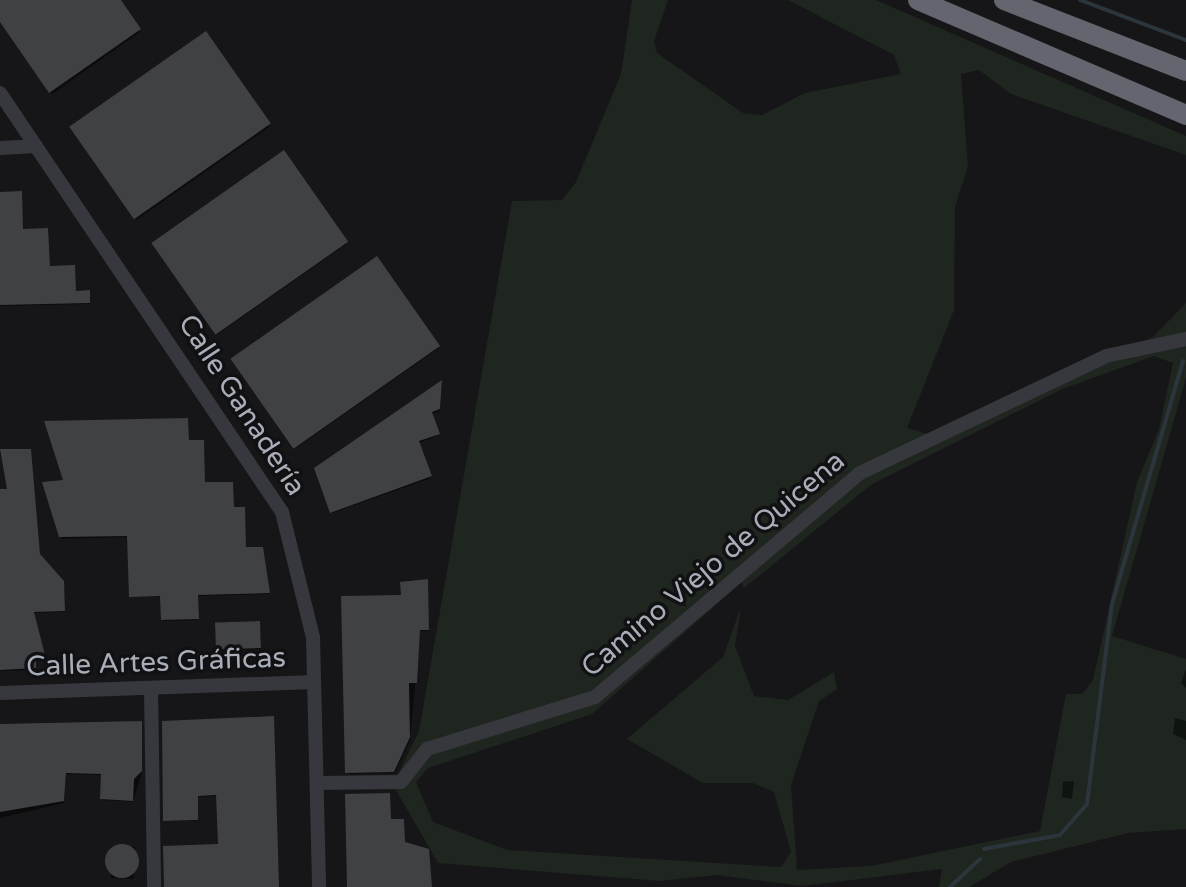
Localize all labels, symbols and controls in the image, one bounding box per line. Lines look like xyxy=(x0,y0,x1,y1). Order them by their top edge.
street label: Calle Ganadería xyxy=(171,308,313,502)
street label: Camino Viejo de Quicena xyxy=(575,444,851,684)
street label: Calle Artes Gráficas xyxy=(25,641,287,683)

